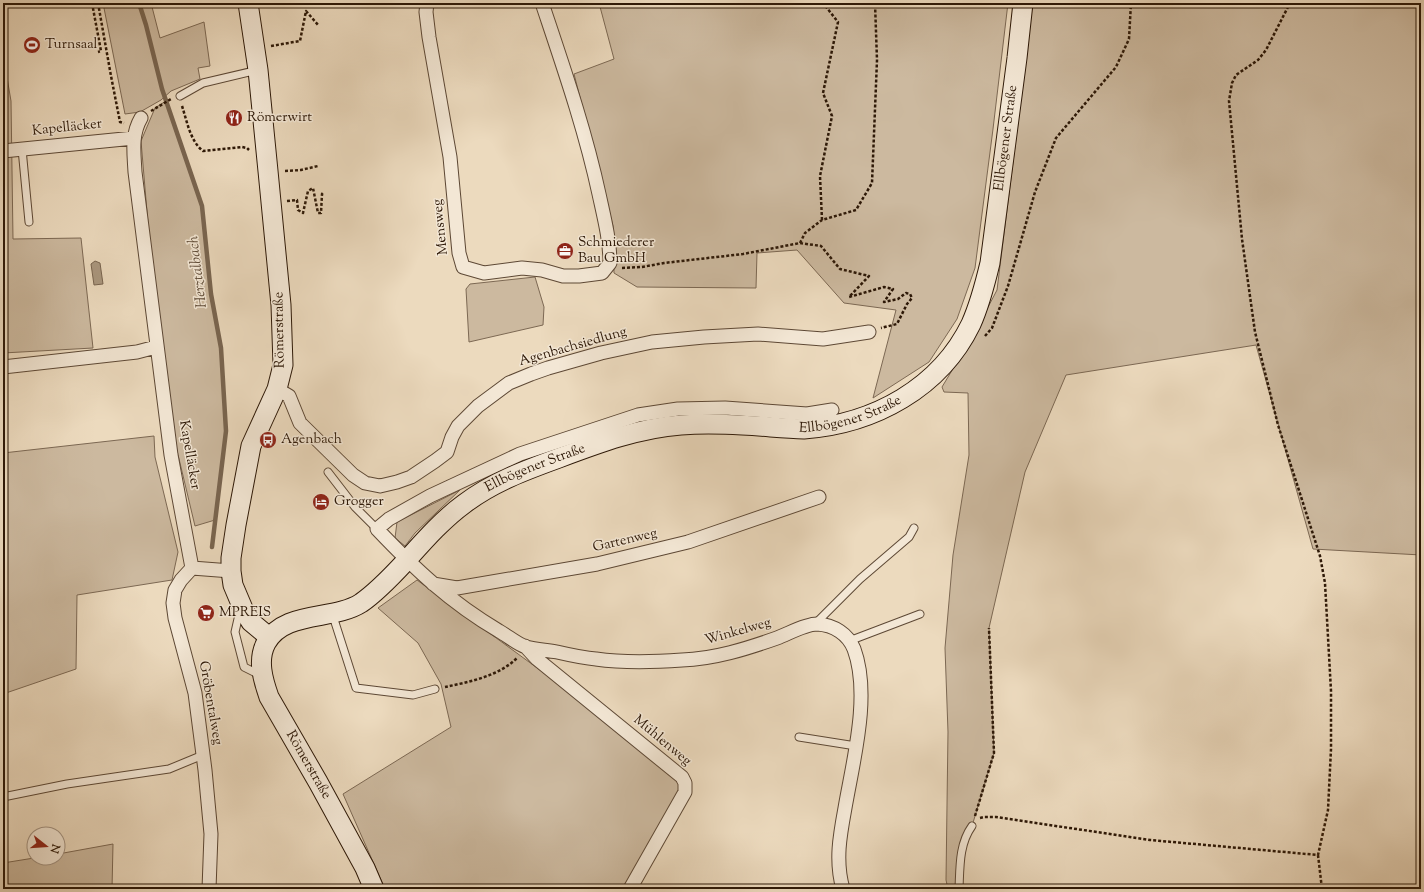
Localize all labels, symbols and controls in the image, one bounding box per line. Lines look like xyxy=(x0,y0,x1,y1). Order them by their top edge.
sports icon: Turnsaal xyxy=(22,35,42,55)
place label: Turnsaal xyxy=(45,35,98,55)
street label: Ellbögener Straße xyxy=(990,84,1023,193)
restaurant icon: Römerwirt xyxy=(224,108,244,128)
place label: Römerwirt xyxy=(247,108,312,128)
street label: Kapelläcker xyxy=(31,114,104,142)
street label: Mensweg xyxy=(428,198,454,256)
place label: Schmiederer Bau GmbH xyxy=(578,233,655,269)
water label: Herztalbach xyxy=(183,234,213,309)
office icon: Schmiederer Bau GmbH xyxy=(555,241,575,261)
street label: Römerstraße xyxy=(269,292,291,368)
street label: Agenbachsiedlung xyxy=(517,322,630,372)
street label: Ellbögener Straße xyxy=(798,391,905,439)
street label: Kapelläcker xyxy=(173,419,205,492)
bus stop icon: Agenbach xyxy=(258,430,278,450)
place label: Agenbach xyxy=(281,430,342,450)
street label: Ellbögener Straße xyxy=(482,439,588,498)
hotel icon: Grogger xyxy=(311,492,331,512)
place label: Grogger xyxy=(334,492,384,512)
street label: Gartenweg xyxy=(591,524,659,558)
supermarket icon: MPREIS xyxy=(196,603,216,623)
place label: MPREIS xyxy=(219,603,271,623)
street label: Winkelweg xyxy=(703,613,774,651)
street label: Gröbentalweg xyxy=(193,659,227,747)
street label: Mühlenweg xyxy=(629,711,696,771)
street label: Römerstraße xyxy=(280,727,336,803)
north arrow xyxy=(26,826,66,866)
text: N xyxy=(46,841,64,855)

